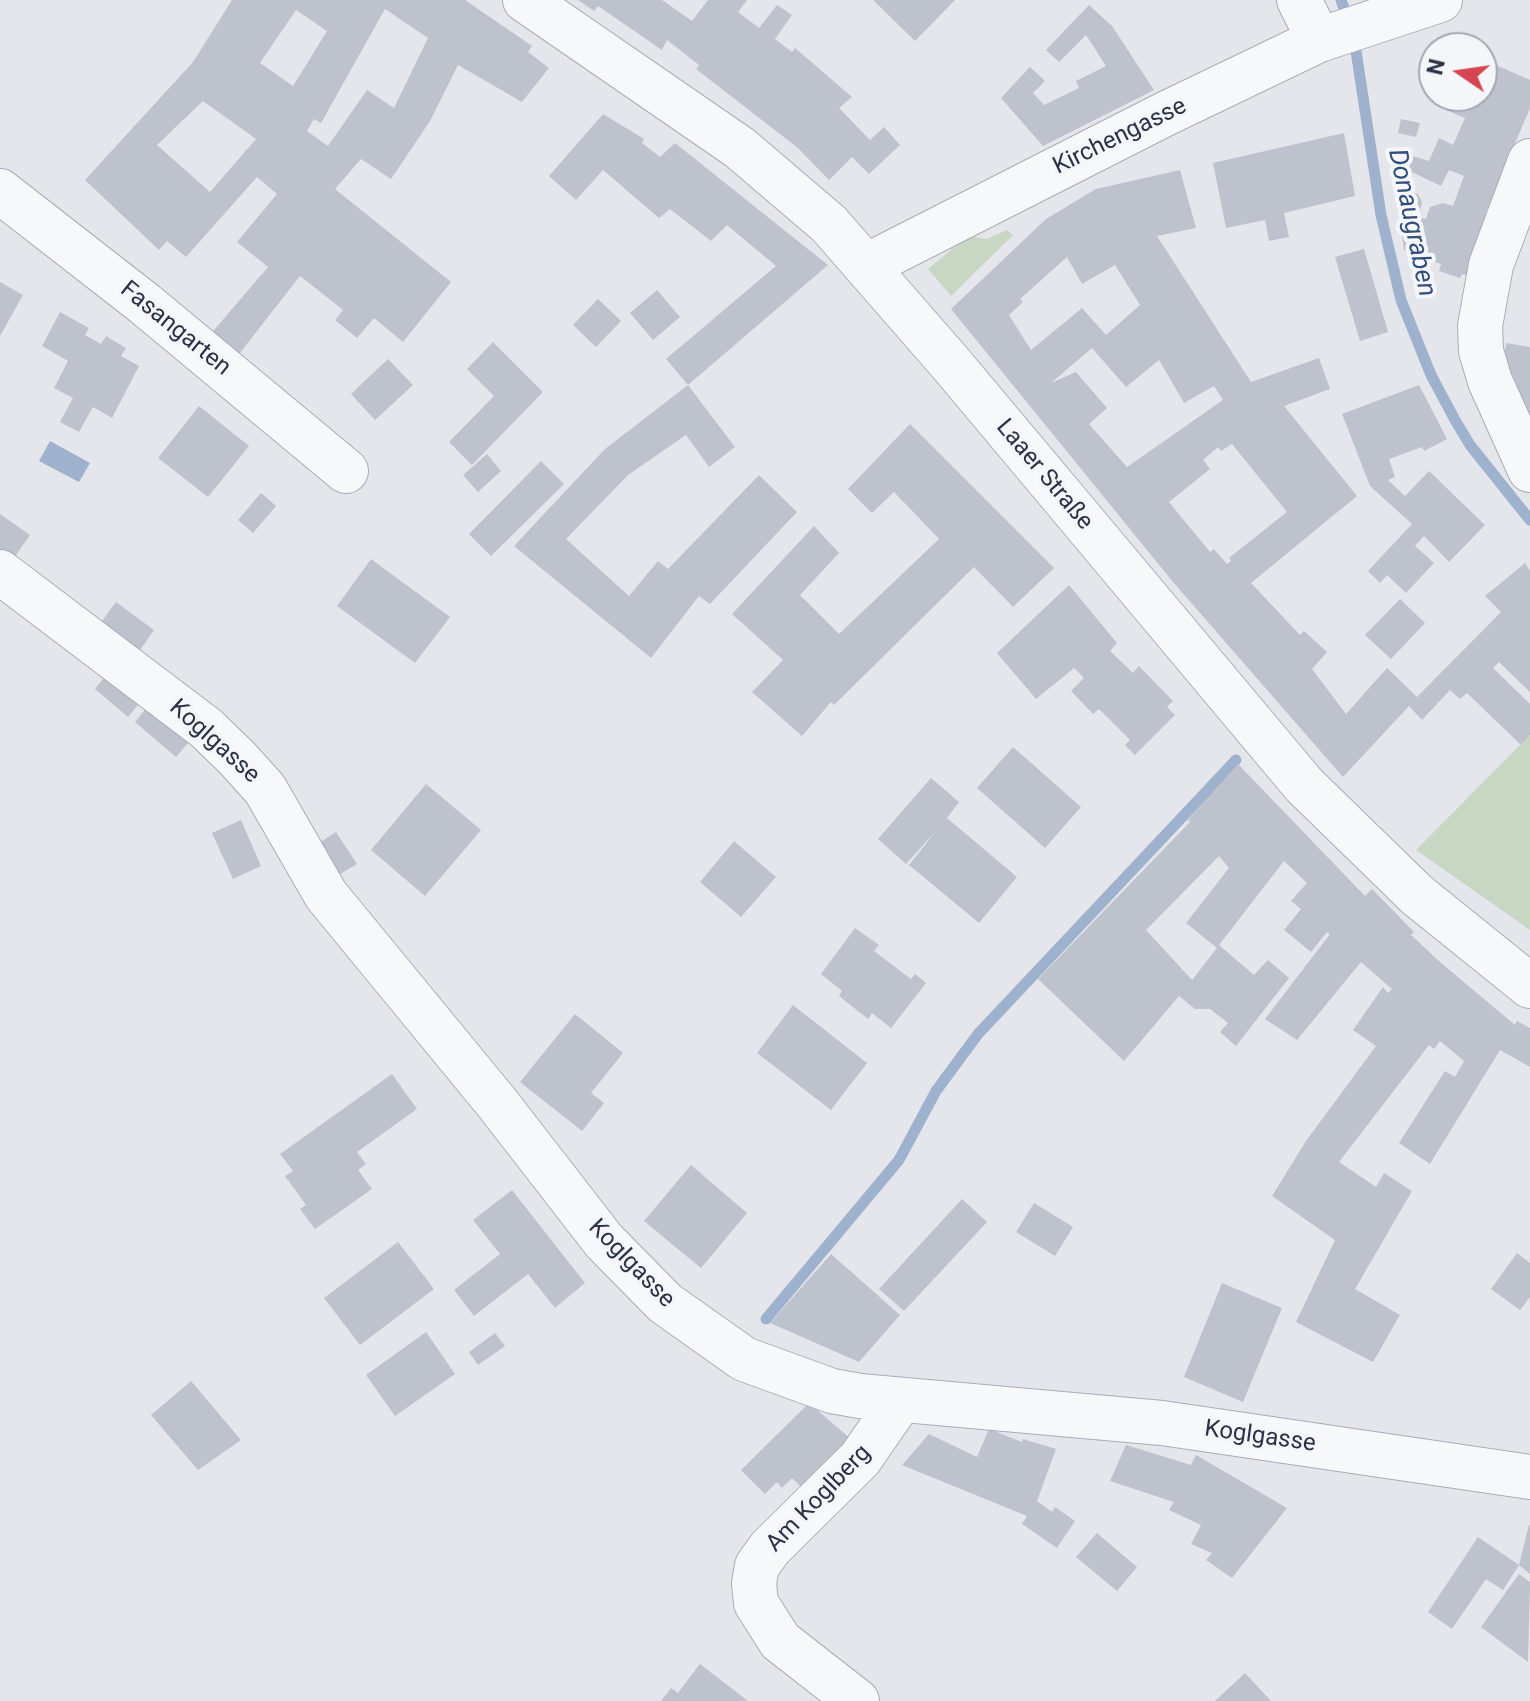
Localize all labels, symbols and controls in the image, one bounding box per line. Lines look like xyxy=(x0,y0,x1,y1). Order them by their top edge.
north arrow xyxy=(1418,32,1498,112)
text: N xyxy=(1422,57,1450,77)
street label: Kirchengasse xyxy=(1049,92,1191,182)
water label: Donaugraben xyxy=(1380,146,1442,300)
street label: Fasangarten xyxy=(114,276,236,382)
street label: Laaer Straße xyxy=(989,414,1099,536)
street label: Koglgasse xyxy=(163,694,265,790)
street label: Koglgasse xyxy=(582,1214,680,1314)
street label: Koglgasse xyxy=(1203,1415,1317,1459)
street label: Am Koglberg xyxy=(761,1439,877,1559)

